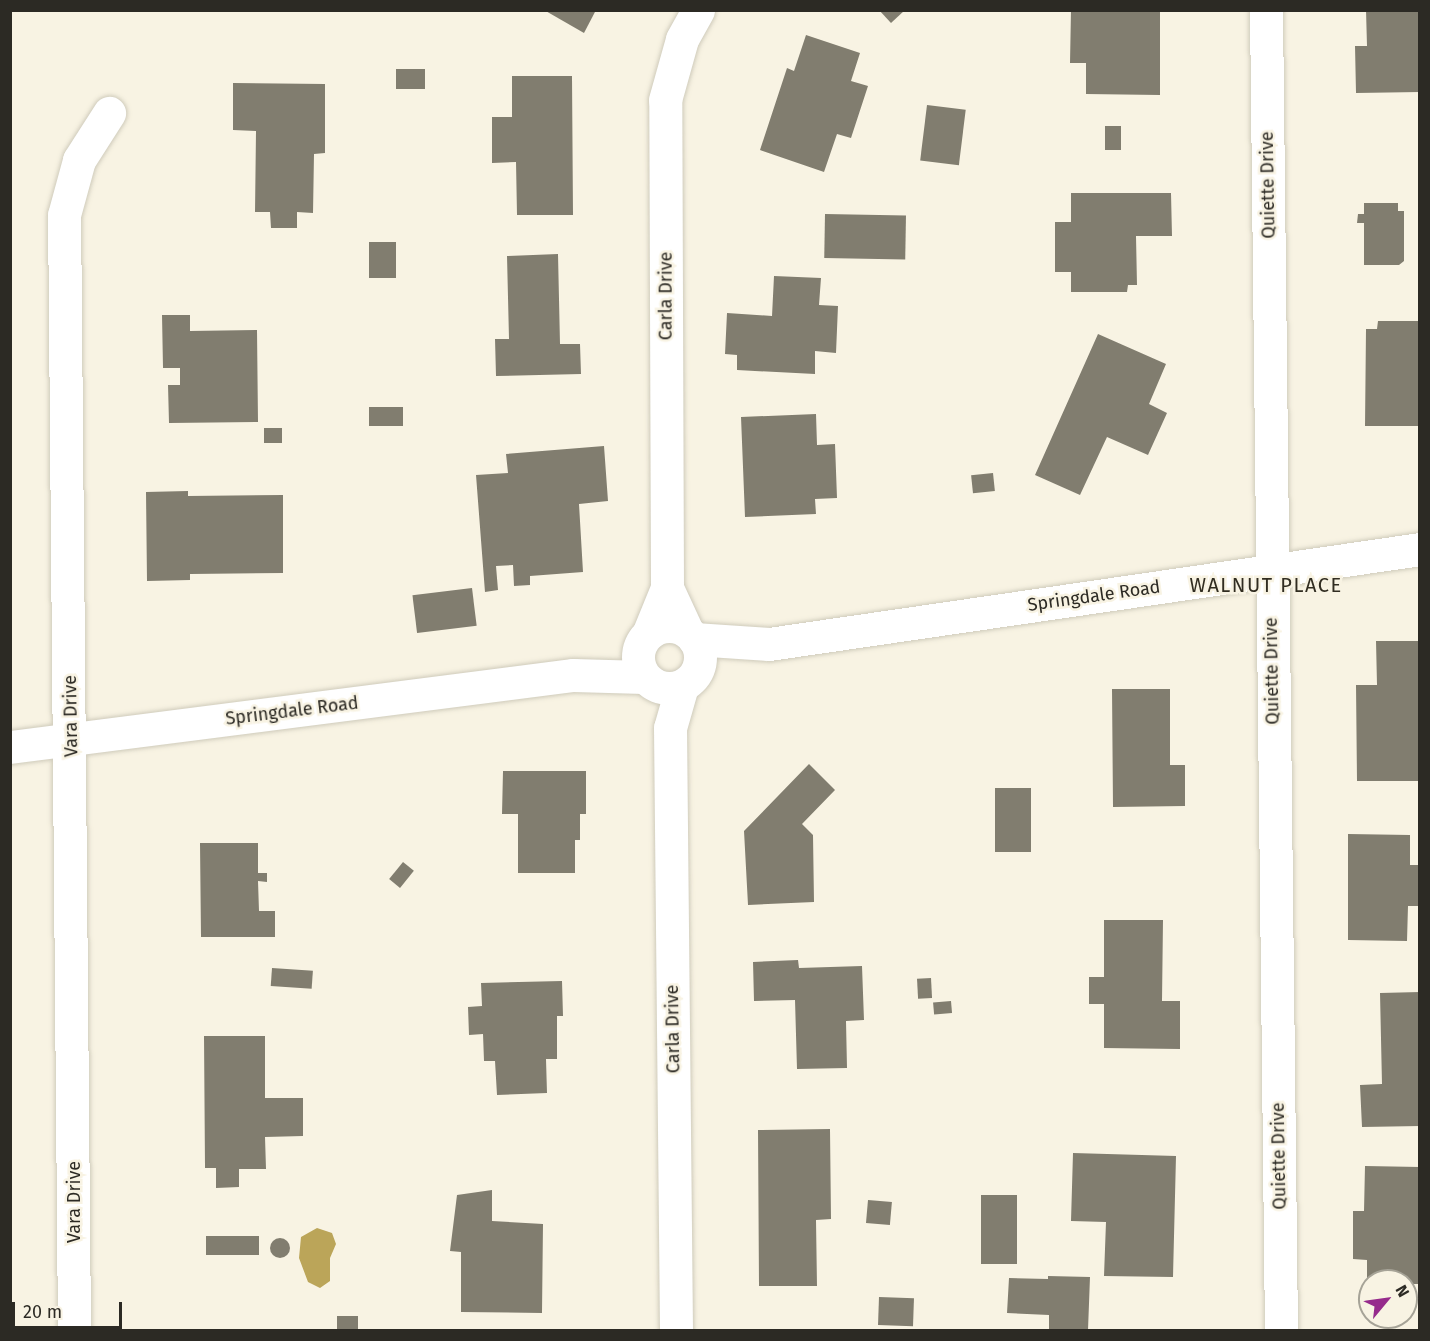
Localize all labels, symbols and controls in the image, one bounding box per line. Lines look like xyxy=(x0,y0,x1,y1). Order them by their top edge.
street label: Quiette Drive xyxy=(1256,131,1280,239)
street label: Carla Drive xyxy=(655,252,677,340)
district label: WALNUT PLACE xyxy=(1189,573,1343,597)
street label: Springdale Road xyxy=(1026,576,1162,616)
street label: Quiette Drive xyxy=(1260,617,1284,725)
street label: Vara Drive xyxy=(59,675,83,757)
street label: Springdale Road xyxy=(224,692,360,730)
street label: Carla Drive xyxy=(661,985,685,1073)
street label: Quiette Drive xyxy=(1267,1102,1291,1210)
street label: Vara Drive xyxy=(63,1161,85,1243)
north arrow xyxy=(1358,1269,1418,1329)
text: N xyxy=(1392,1282,1413,1300)
scale bar xyxy=(15,1290,124,1328)
text: 20 m xyxy=(23,1301,62,1323)

